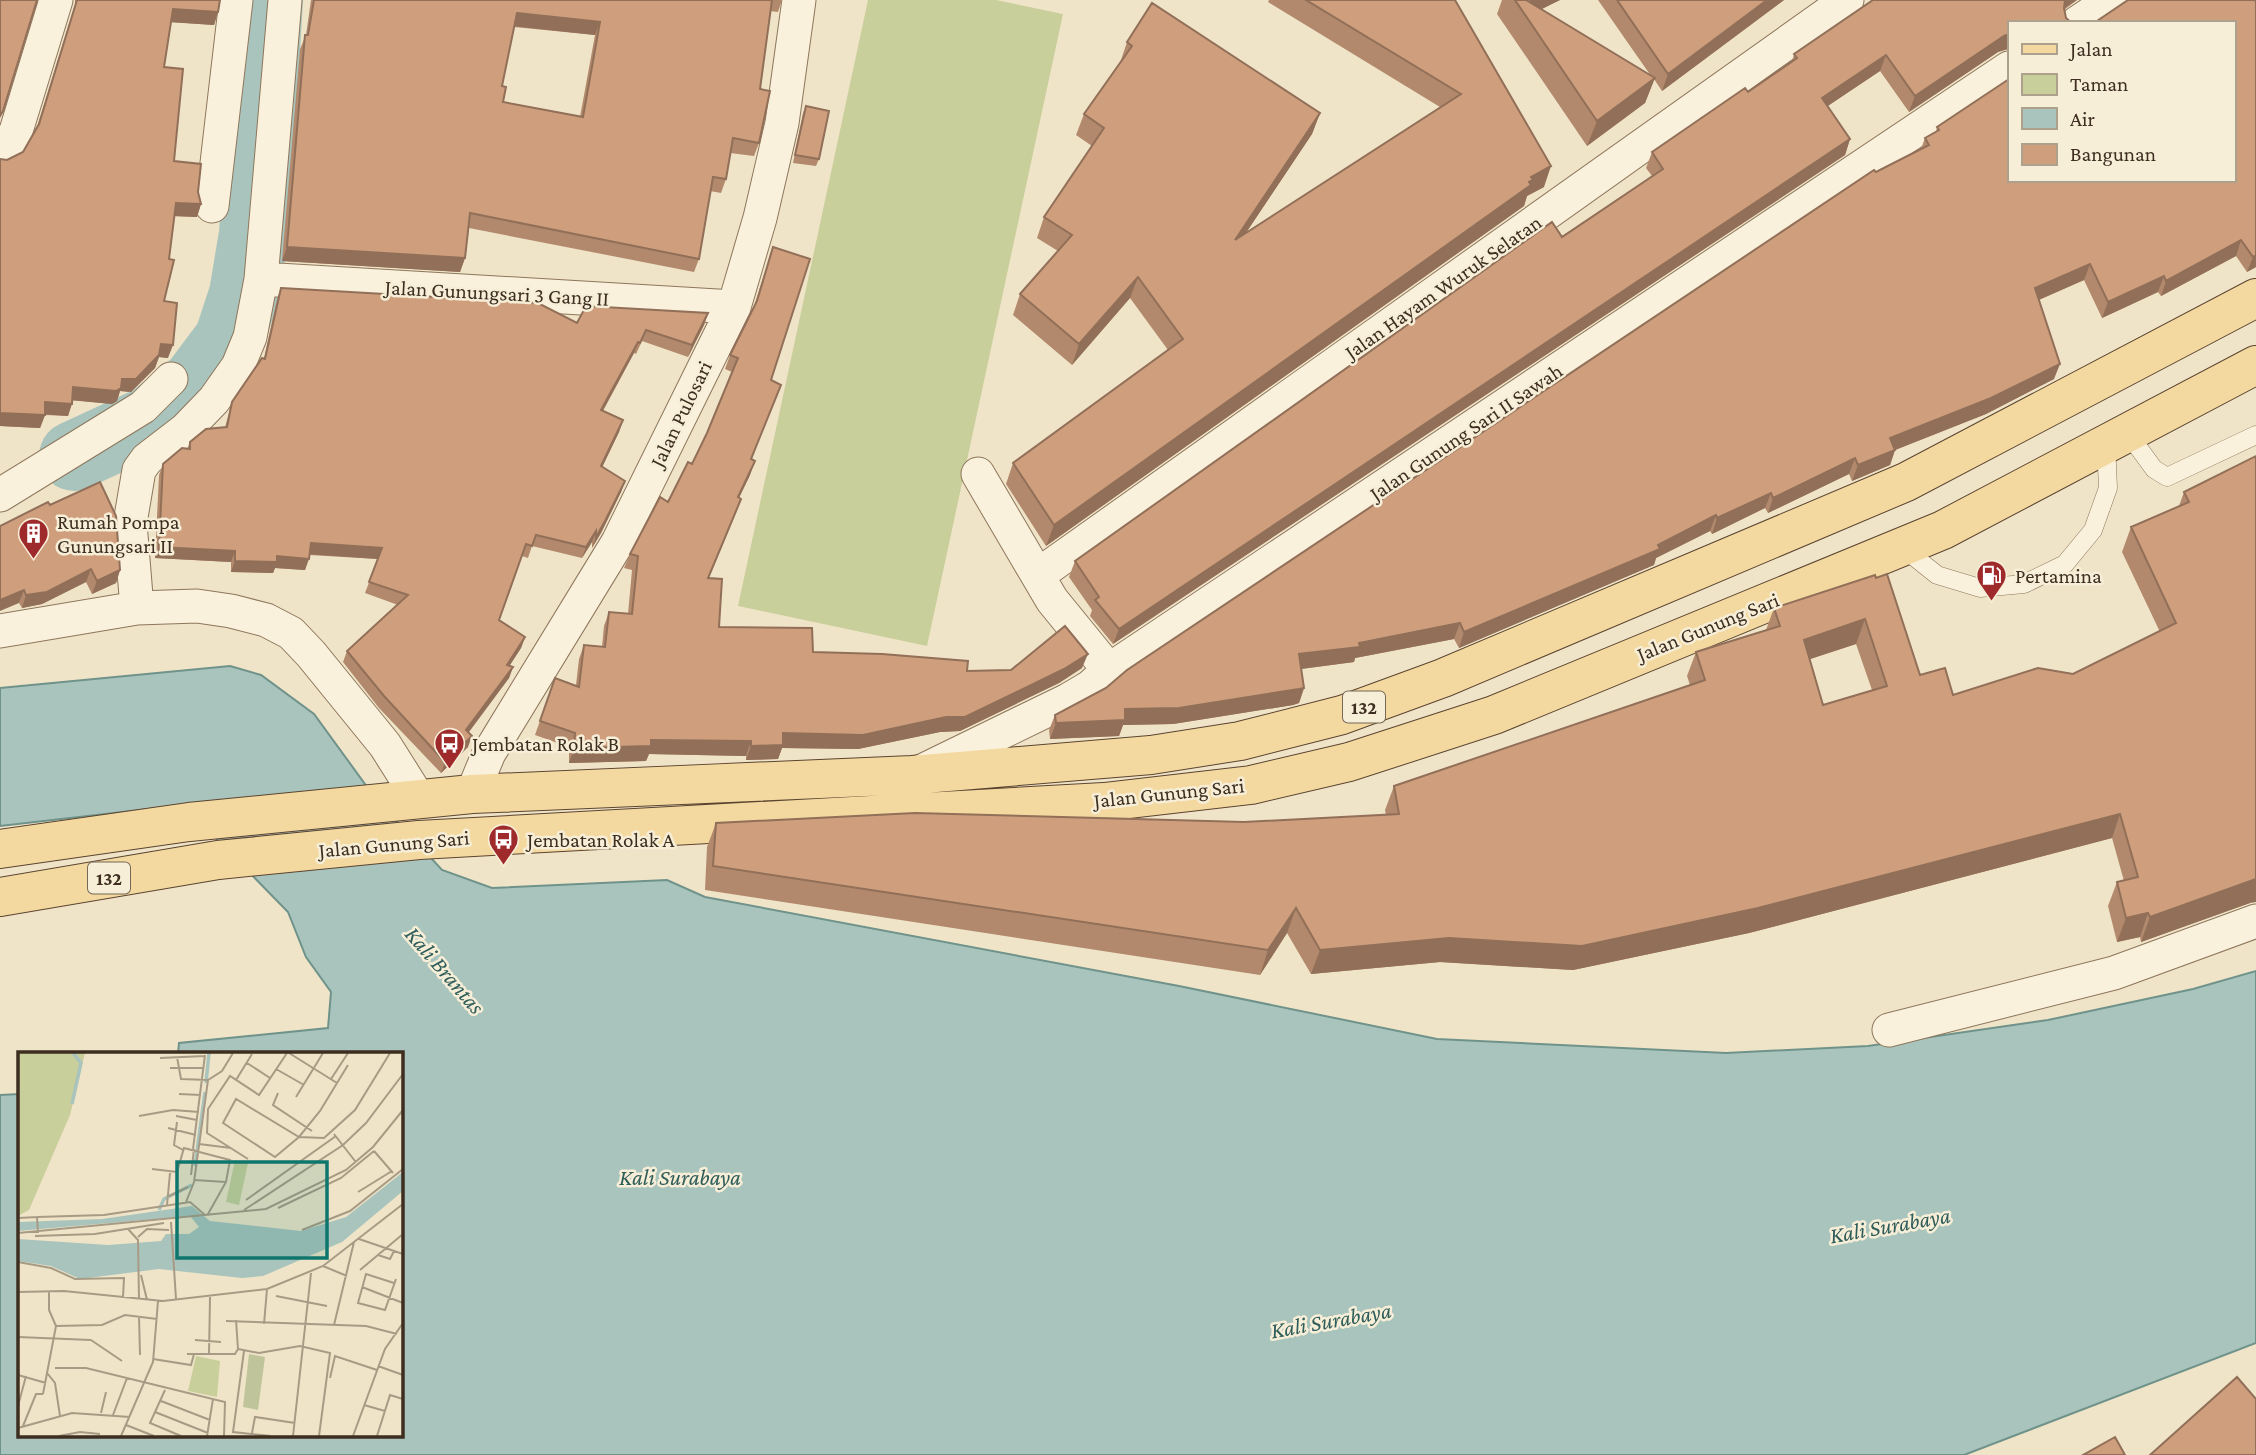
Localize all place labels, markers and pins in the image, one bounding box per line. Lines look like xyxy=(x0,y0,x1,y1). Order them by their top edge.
place label: Rumah Pompa Gunungsari II xyxy=(57,510,180,558)
building icon: Rumah Pompa Gunungsari II xyxy=(17,517,51,561)
fuel station icon: Pertamina xyxy=(1975,559,2009,603)
place label: Pertamina xyxy=(2015,564,2102,588)
bus stop icon: Jembatan Rolak B xyxy=(432,727,466,771)
place label: Jembatan Rolak B xyxy=(470,732,619,756)
bus stop icon: Jembatan Rolak A xyxy=(487,823,521,867)
place label: Jembatan Rolak A xyxy=(525,828,675,852)

